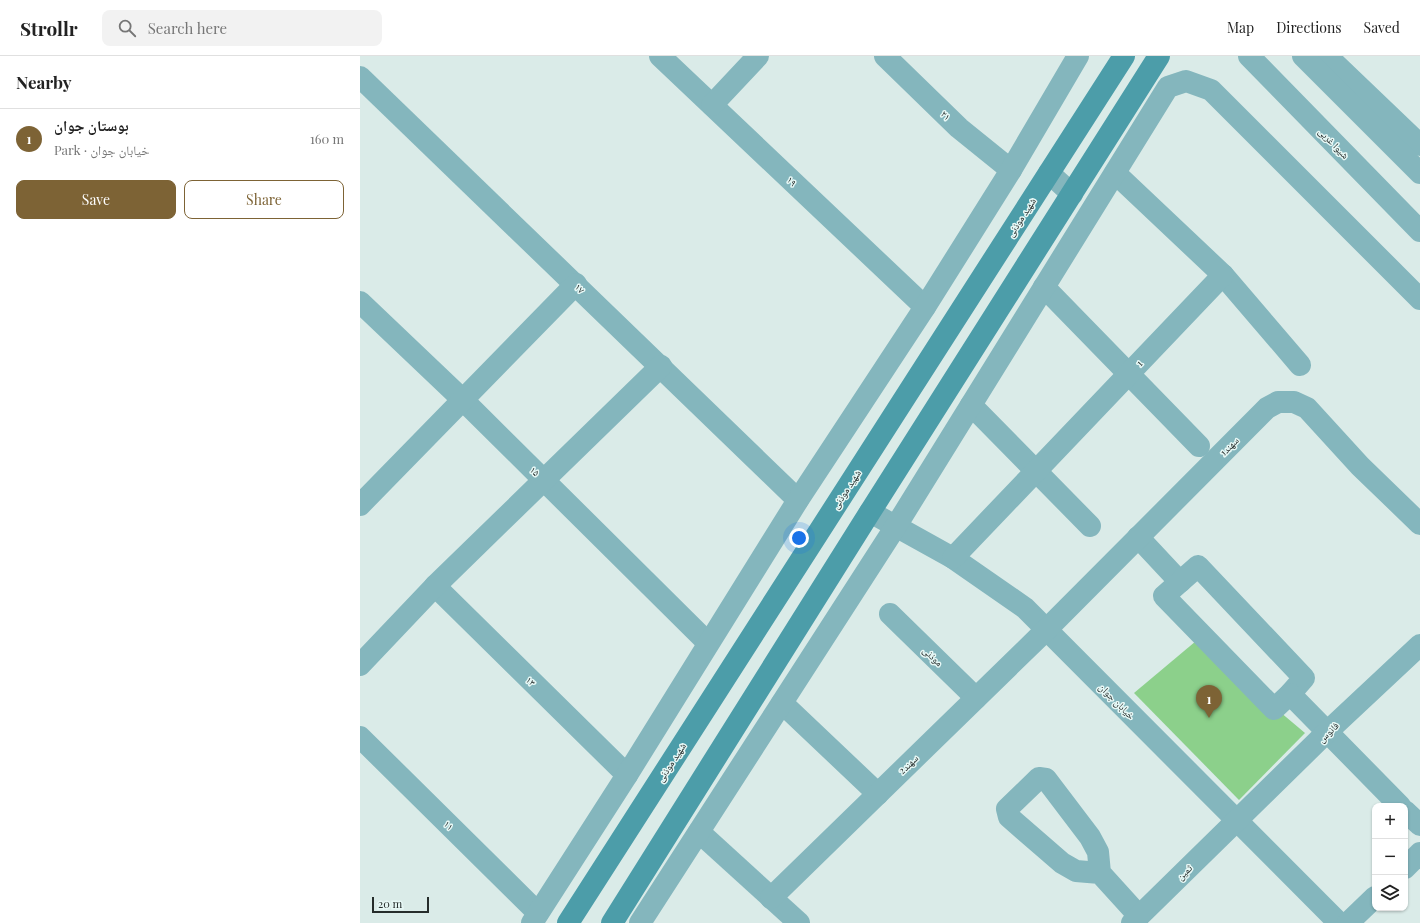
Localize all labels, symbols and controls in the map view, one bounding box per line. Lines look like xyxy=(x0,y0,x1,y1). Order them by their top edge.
search box xyxy=(102,10,382,46)
text: Strollr xyxy=(20,15,78,41)
icon: search xyxy=(116,17,138,39)
text: Search here xyxy=(148,18,227,38)
text: Map xyxy=(1227,18,1254,37)
text: Directions xyxy=(1276,18,1342,37)
text: Saved xyxy=(1364,18,1400,37)
text: Nearby xyxy=(16,71,71,93)
street label: ۲۱ xyxy=(938,107,954,123)
text: بوستان جوان xyxy=(54,115,129,135)
street label: شیوا غربی xyxy=(1316,124,1353,162)
text: 1 xyxy=(27,130,31,147)
text: 160 m xyxy=(310,130,344,147)
text: Park · خیابان جوان xyxy=(54,141,149,158)
street label: ۱۹ xyxy=(784,173,800,190)
button: Save xyxy=(16,180,176,219)
button: Share xyxy=(184,180,344,219)
street label: شهید موذنی xyxy=(1003,194,1039,239)
street label: ۱۷ xyxy=(572,280,588,297)
street label: 1 xyxy=(1133,357,1146,369)
street label: 1سهند xyxy=(1216,433,1242,459)
street label: ۱۵ xyxy=(527,463,543,479)
street label: شهید موذنی xyxy=(828,466,864,511)
your location xyxy=(789,528,809,548)
street label: موذنی xyxy=(920,643,946,669)
street label: ۱۳ xyxy=(523,673,539,689)
street label: خیابان جوان xyxy=(1096,680,1138,722)
pin: 1 xyxy=(1196,685,1222,718)
street label: فانوس xyxy=(1314,719,1342,745)
street label: شهید موذنی xyxy=(653,739,689,784)
street label: 2سهند xyxy=(895,751,921,777)
map controls xyxy=(1372,803,1408,911)
button: + xyxy=(1372,803,1408,839)
street label: ۱۱ xyxy=(441,817,457,833)
button: − xyxy=(1372,839,1408,875)
street label: ثمین xyxy=(1173,861,1195,883)
button: layers xyxy=(1372,875,1408,911)
scale bar xyxy=(372,895,429,914)
text: 20 m xyxy=(378,896,402,911)

